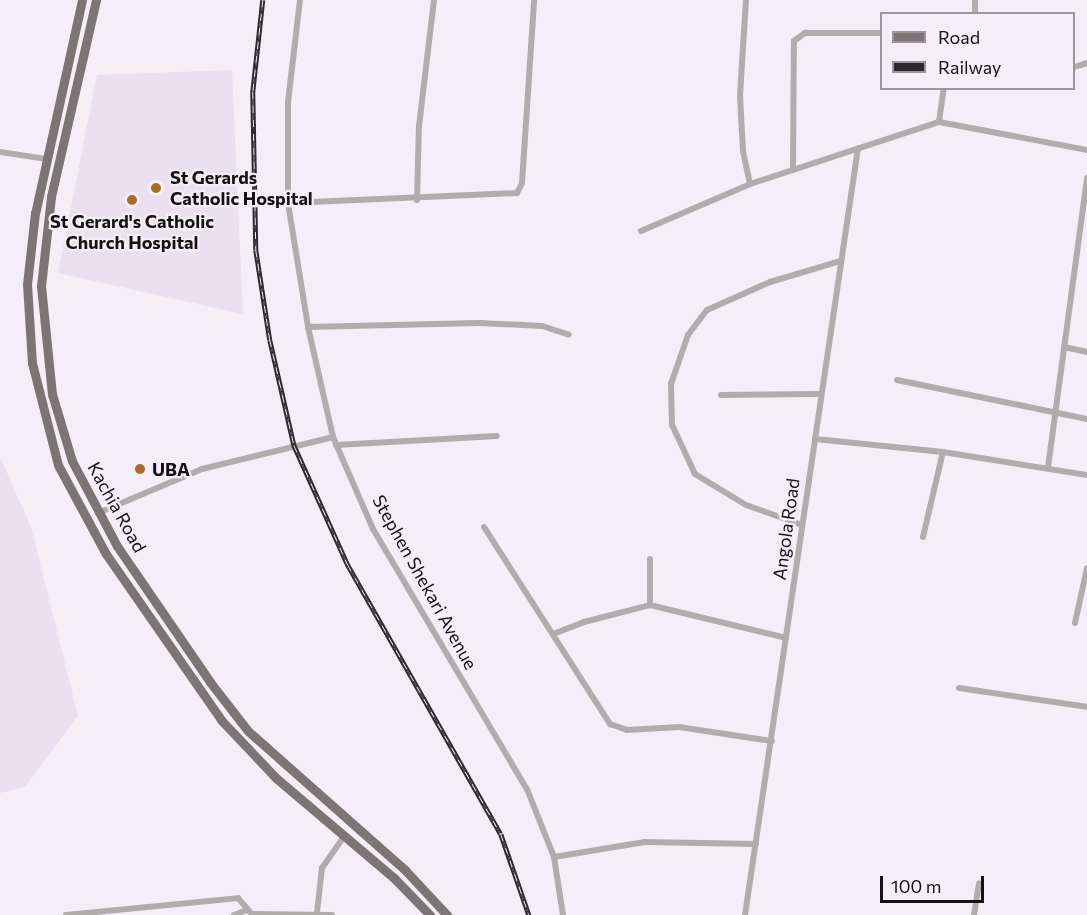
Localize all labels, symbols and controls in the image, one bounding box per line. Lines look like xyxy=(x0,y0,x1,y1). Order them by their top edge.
legend xyxy=(880,12,1075,90)
text: Road xyxy=(938,26,980,48)
text: Railway xyxy=(938,56,1001,78)
place label: St Gerards Catholic Hospital xyxy=(170,167,313,210)
marker: St Gerards Catholic Hospital xyxy=(147,179,165,197)
marker: St Gerard's Catholic Church Hospital xyxy=(123,191,141,209)
place label: St Gerard's Catholic Church Hospital xyxy=(50,211,214,254)
street label: Kachia Road xyxy=(83,458,151,556)
place label: UBA xyxy=(152,458,190,480)
marker: UBA xyxy=(133,462,147,476)
street label: Angola Road xyxy=(768,477,804,581)
street label: Stephen Shekari Avenue xyxy=(368,491,482,673)
scale bar xyxy=(883,864,986,902)
text: 100 m xyxy=(891,875,941,897)

